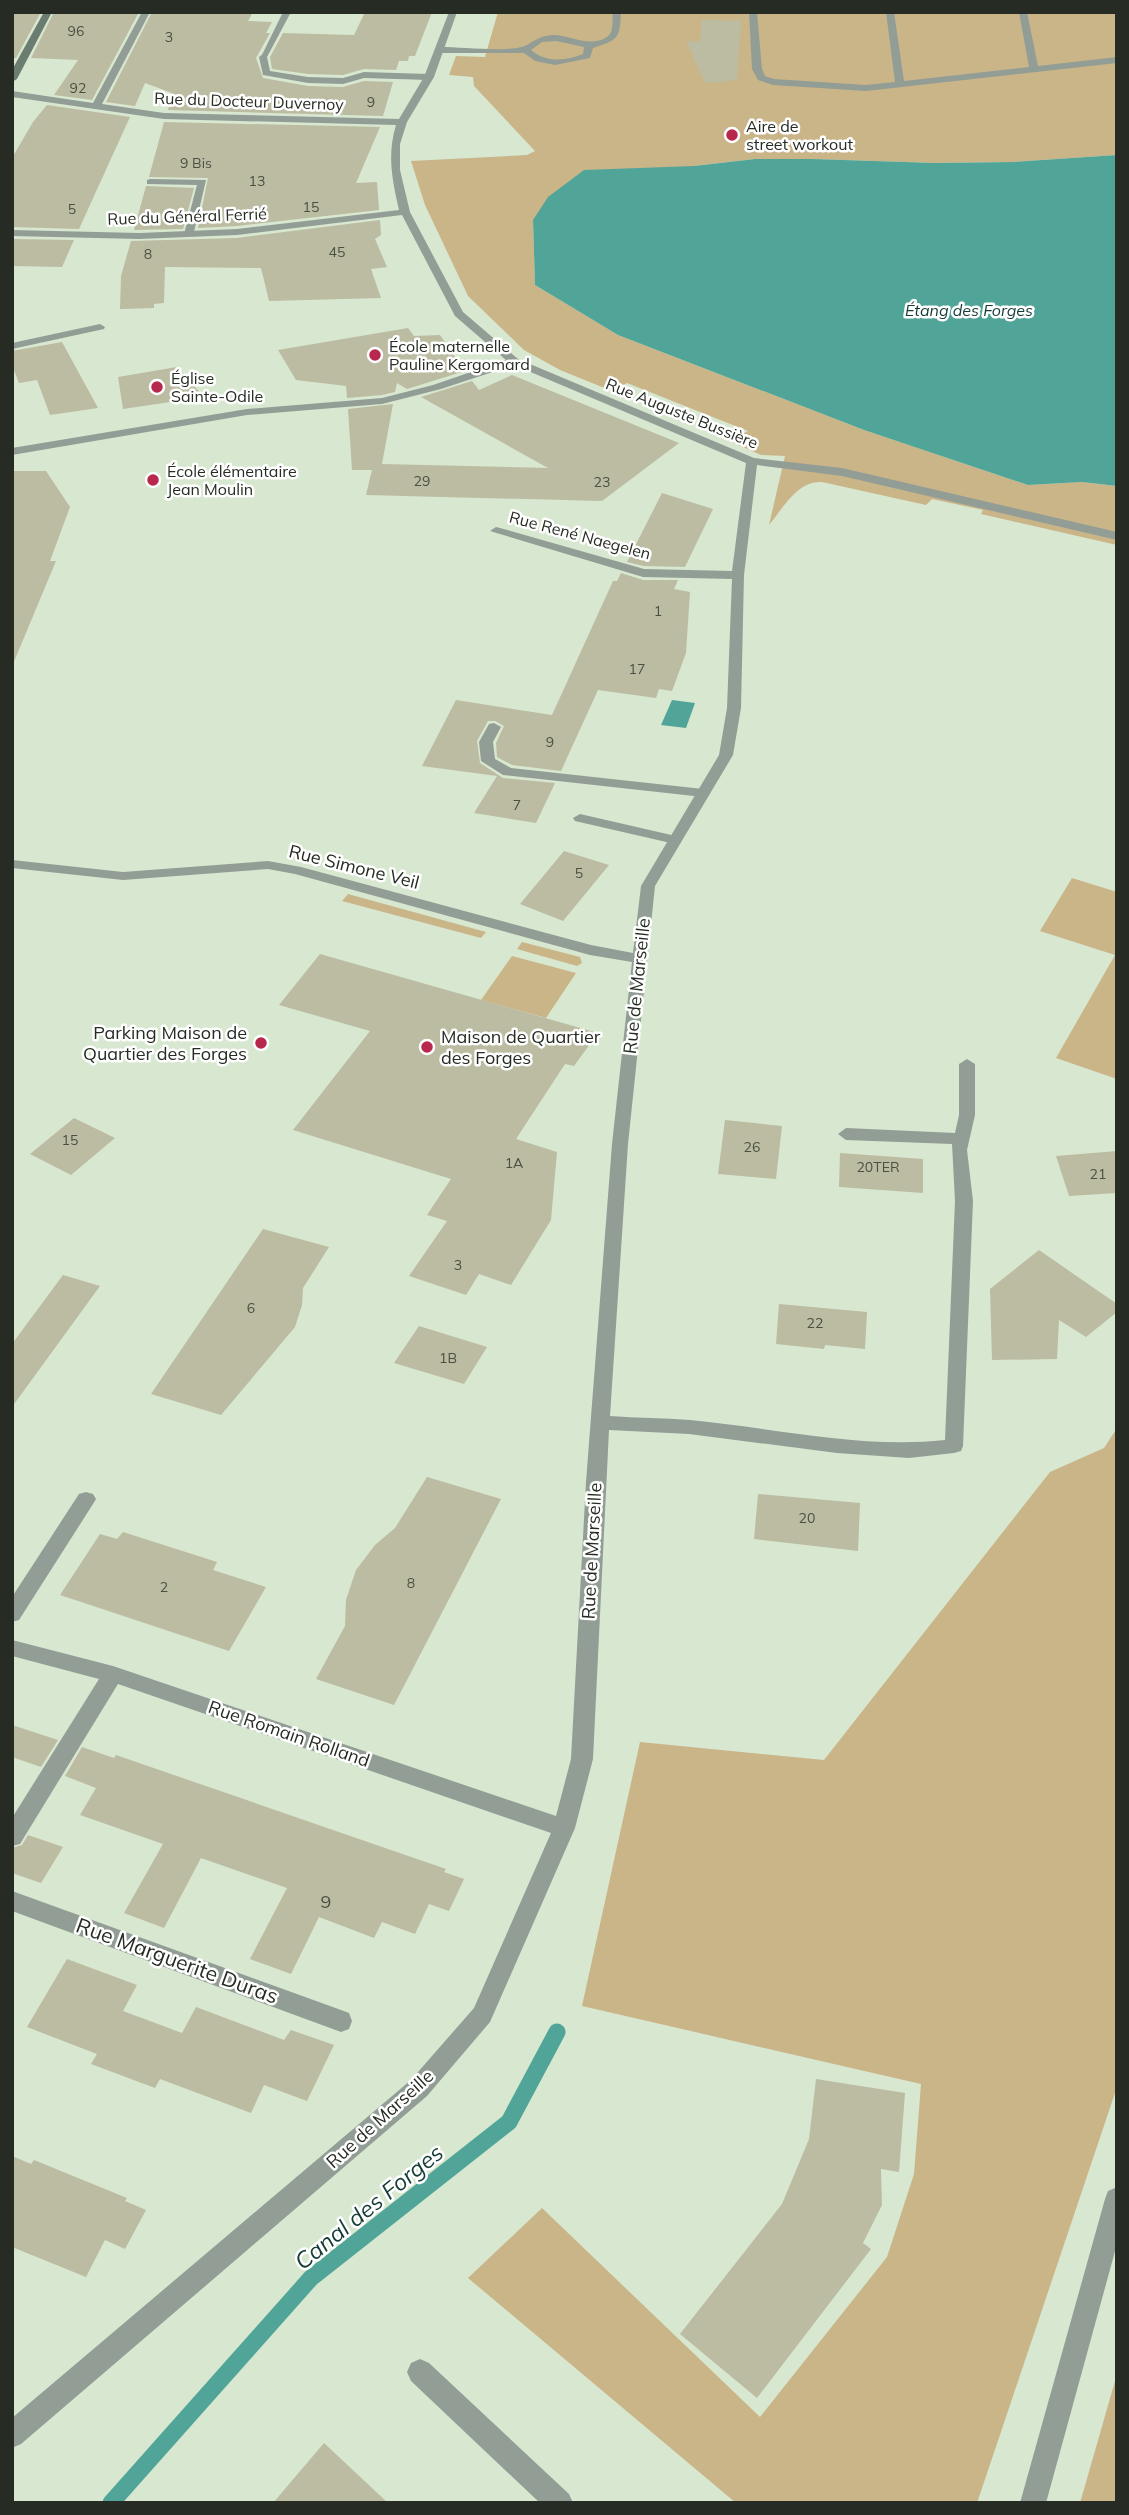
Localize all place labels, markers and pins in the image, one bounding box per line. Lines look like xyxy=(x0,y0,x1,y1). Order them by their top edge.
place label: Aire de street workout xyxy=(746,116,853,154)
marker: Aire de street workout xyxy=(724,127,740,143)
place label: École maternelle Pauline Kergomard xyxy=(389,336,530,374)
marker: École maternelle Pauline Kergomard xyxy=(367,347,383,363)
place label: Église Sainte-Odile xyxy=(171,368,263,406)
marker: Église Sainte-Odile xyxy=(149,379,165,395)
place label: École élémentaire Jean Moulin xyxy=(167,461,297,499)
marker: École élémentaire Jean Moulin xyxy=(145,472,161,488)
place label: Parking Maison de Quartier des Forges xyxy=(83,1021,247,1065)
place label: Maison de Quartier des Forges xyxy=(441,1025,601,1069)
marker: Parking Maison de Quartier des Forges xyxy=(253,1035,269,1051)
marker: Maison de Quartier des Forges xyxy=(419,1039,435,1055)

